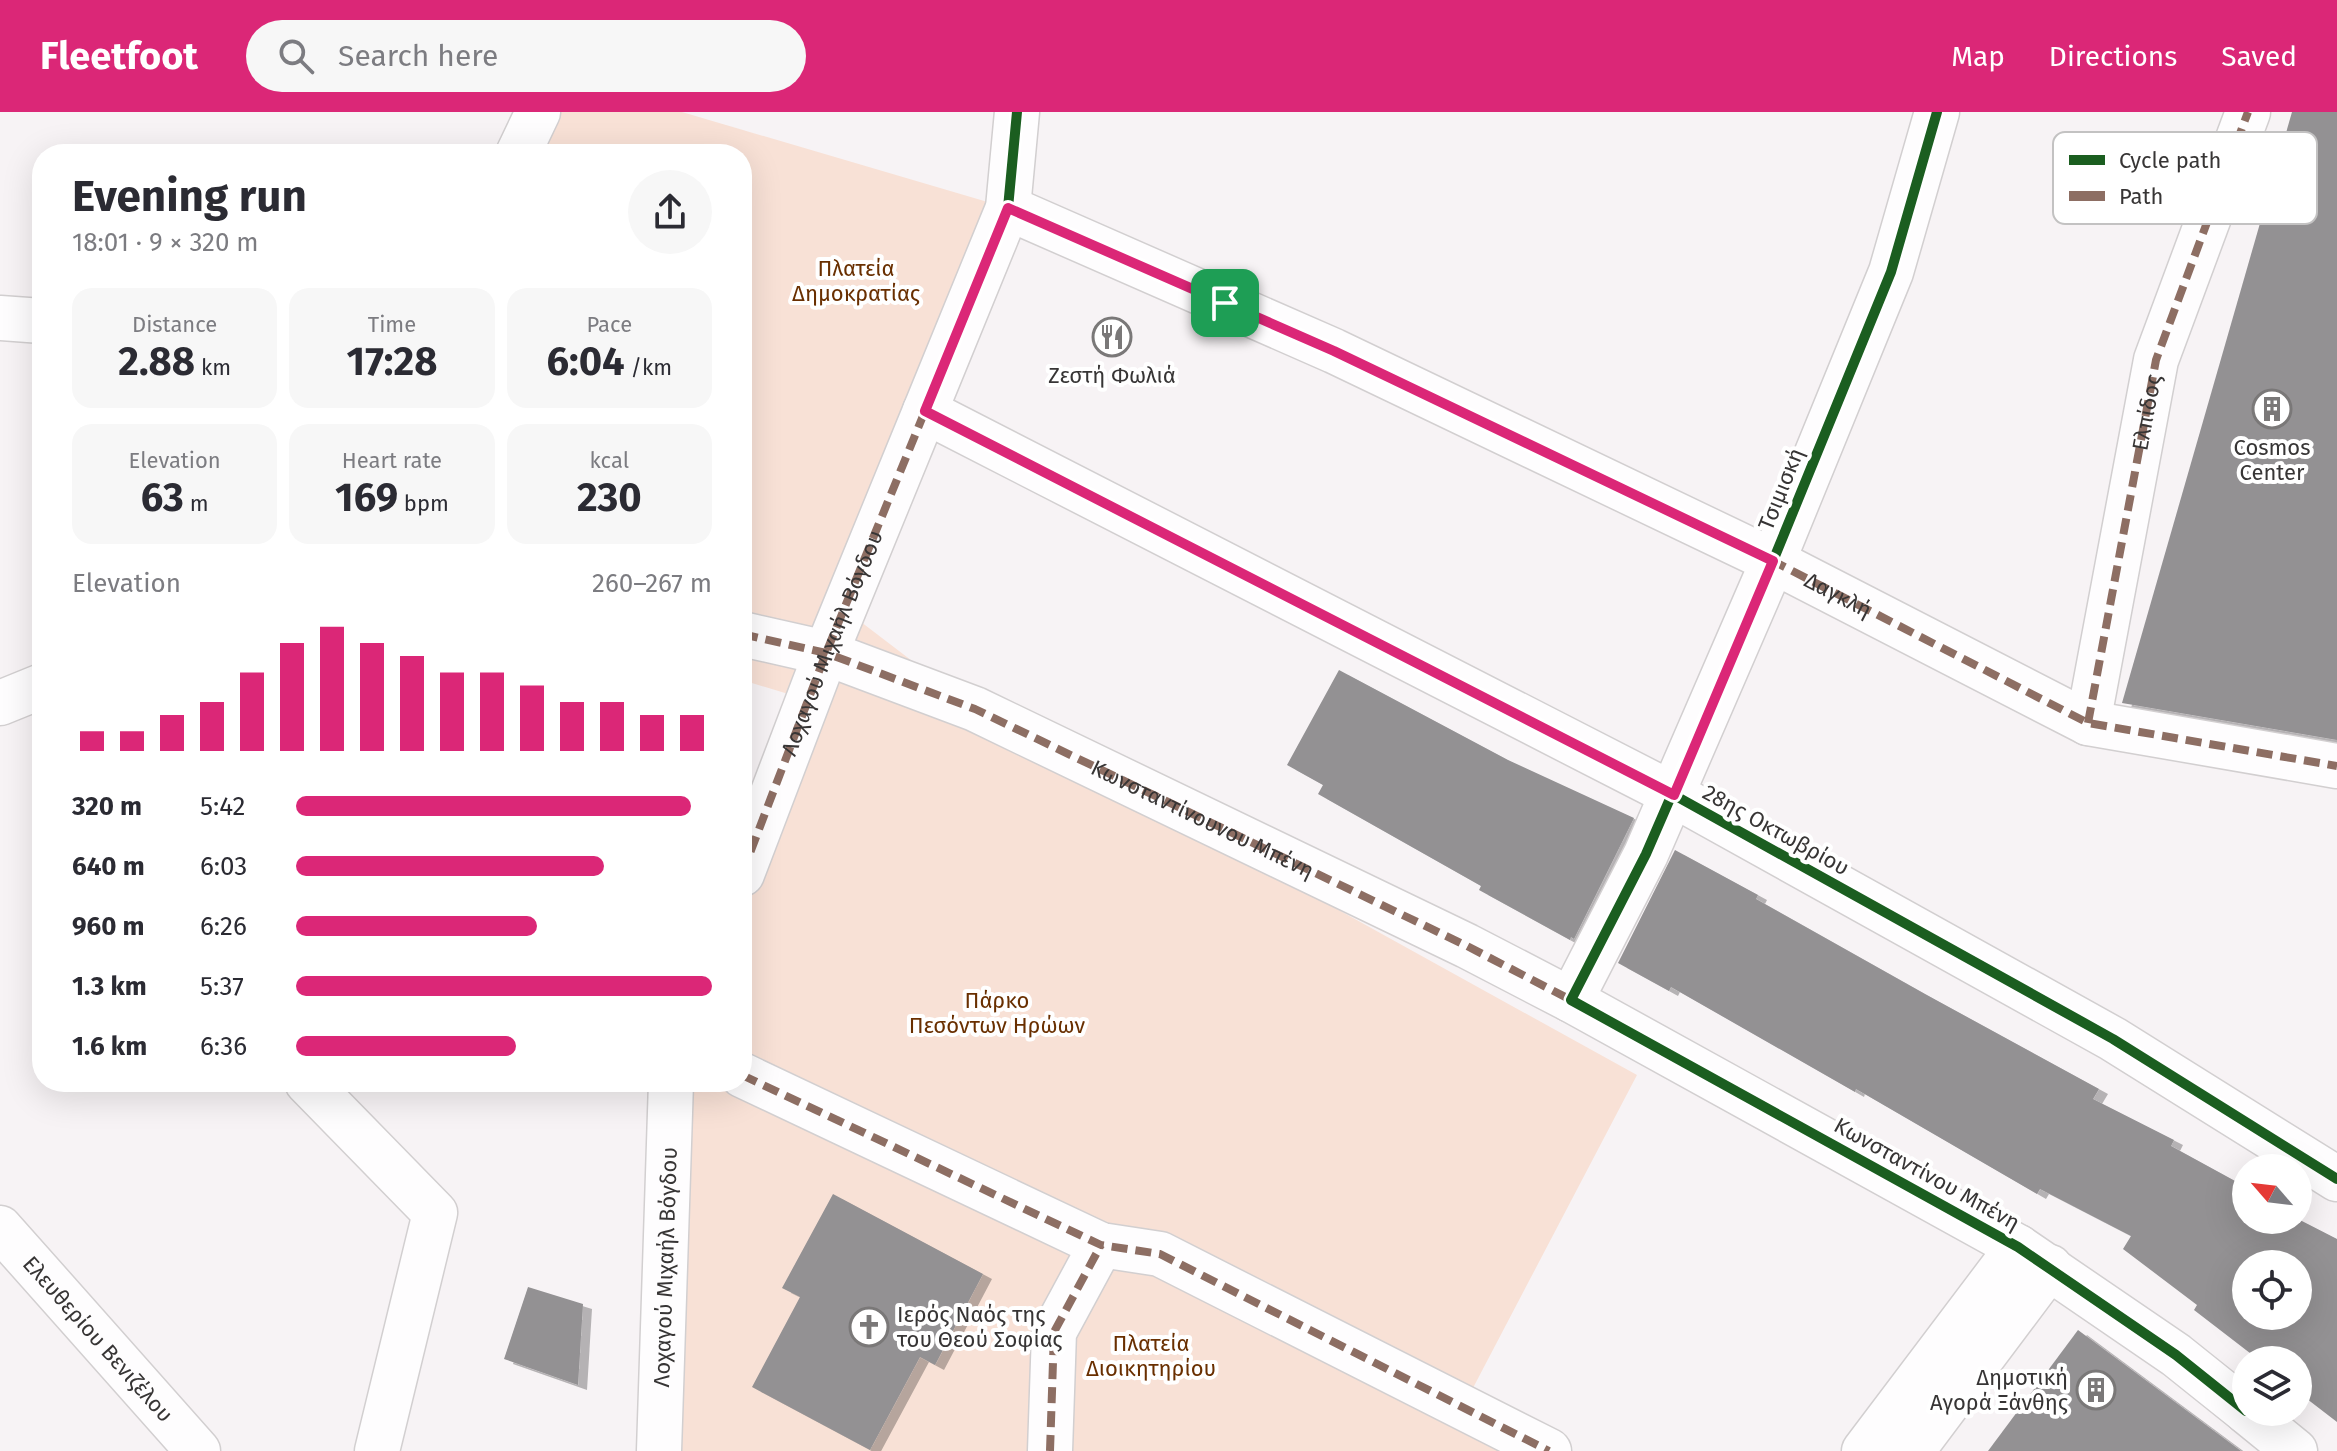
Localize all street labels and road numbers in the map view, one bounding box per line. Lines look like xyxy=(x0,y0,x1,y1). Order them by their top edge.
street label: Ελπίδος xyxy=(2126,372,2167,453)
street label: Τσιμισκή xyxy=(1752,444,1810,534)
street label: Λοχαγού Μιχαήλ Βόγδου xyxy=(775,526,888,759)
street label: Δαγκλή xyxy=(1800,566,1876,623)
street label: Κωνσταντίνουνου Μπένη xyxy=(1087,754,1319,884)
street label: 28ης Οκτωβρίου xyxy=(1698,779,1854,881)
street label: Κωνσταντίνου Μπένη xyxy=(1829,1112,2025,1236)
street label: Λοχαγού Μιχαήλ Βόγδου xyxy=(648,1147,682,1388)
street label: Ελευθερίου Βενιζέλου xyxy=(17,1250,179,1427)

